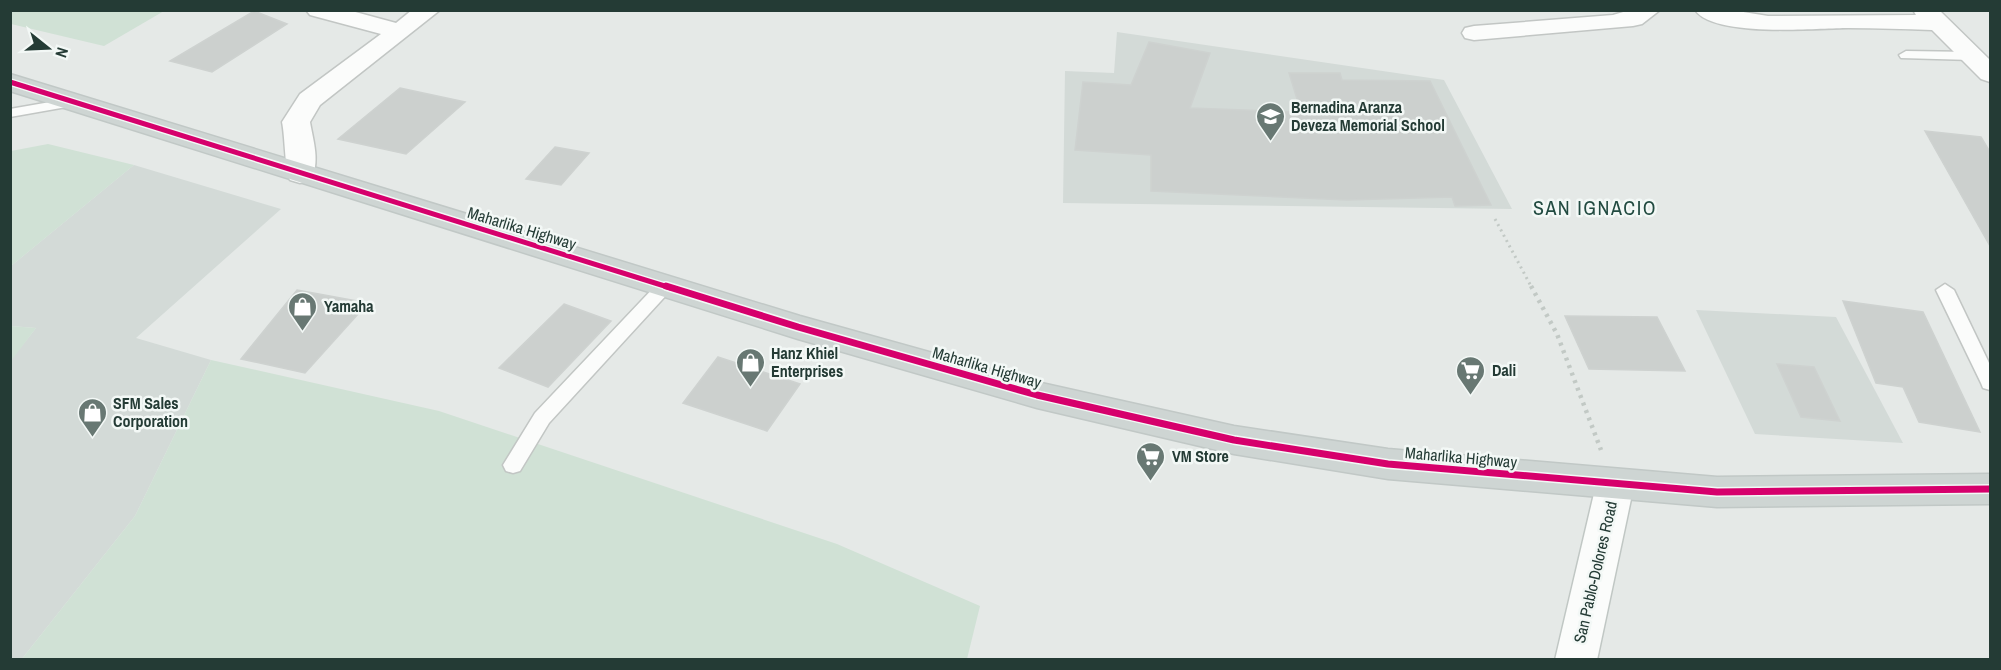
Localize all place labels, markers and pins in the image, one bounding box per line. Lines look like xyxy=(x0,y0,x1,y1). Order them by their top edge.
place label: Bernadina Aranza Deveza Memorial School xyxy=(1291,96,1445,136)
school or university icon: Bernadina Aranza Deveza Memorial School xyxy=(1254,100,1286,142)
shop icon: Yamaha xyxy=(287,290,319,332)
place label: Yamaha xyxy=(324,295,374,317)
place label: Hanz Khiel Enterprises xyxy=(771,342,843,382)
shop icon: Hanz Khiel Enterprises xyxy=(734,346,766,388)
supermarket icon: Dali xyxy=(1455,354,1487,396)
place label: Dali xyxy=(1492,359,1516,381)
place label: SFM Sales Corporation xyxy=(113,392,188,432)
shop icon: SFM Sales Corporation xyxy=(76,396,108,438)
supermarket icon: VM Store xyxy=(1135,440,1167,482)
place label: VM Store xyxy=(1172,445,1229,467)

